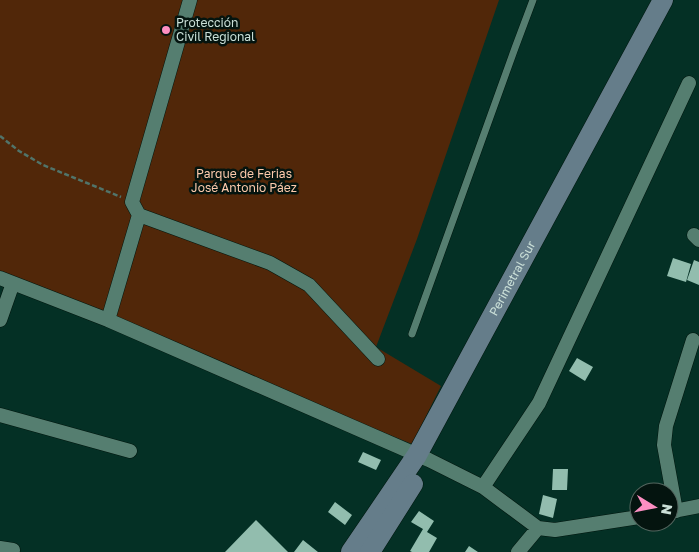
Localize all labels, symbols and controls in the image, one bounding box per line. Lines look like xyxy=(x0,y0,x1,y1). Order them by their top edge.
place label: Protección Civil Regional xyxy=(176,15,255,44)
marker: Protección Civil Regional xyxy=(160,24,172,36)
park label: Parque de Ferias José Antonio Páez xyxy=(191,166,297,195)
street label: Perimetral Sur xyxy=(486,238,538,318)
north arrow xyxy=(629,482,679,532)
text: N xyxy=(658,503,677,516)

